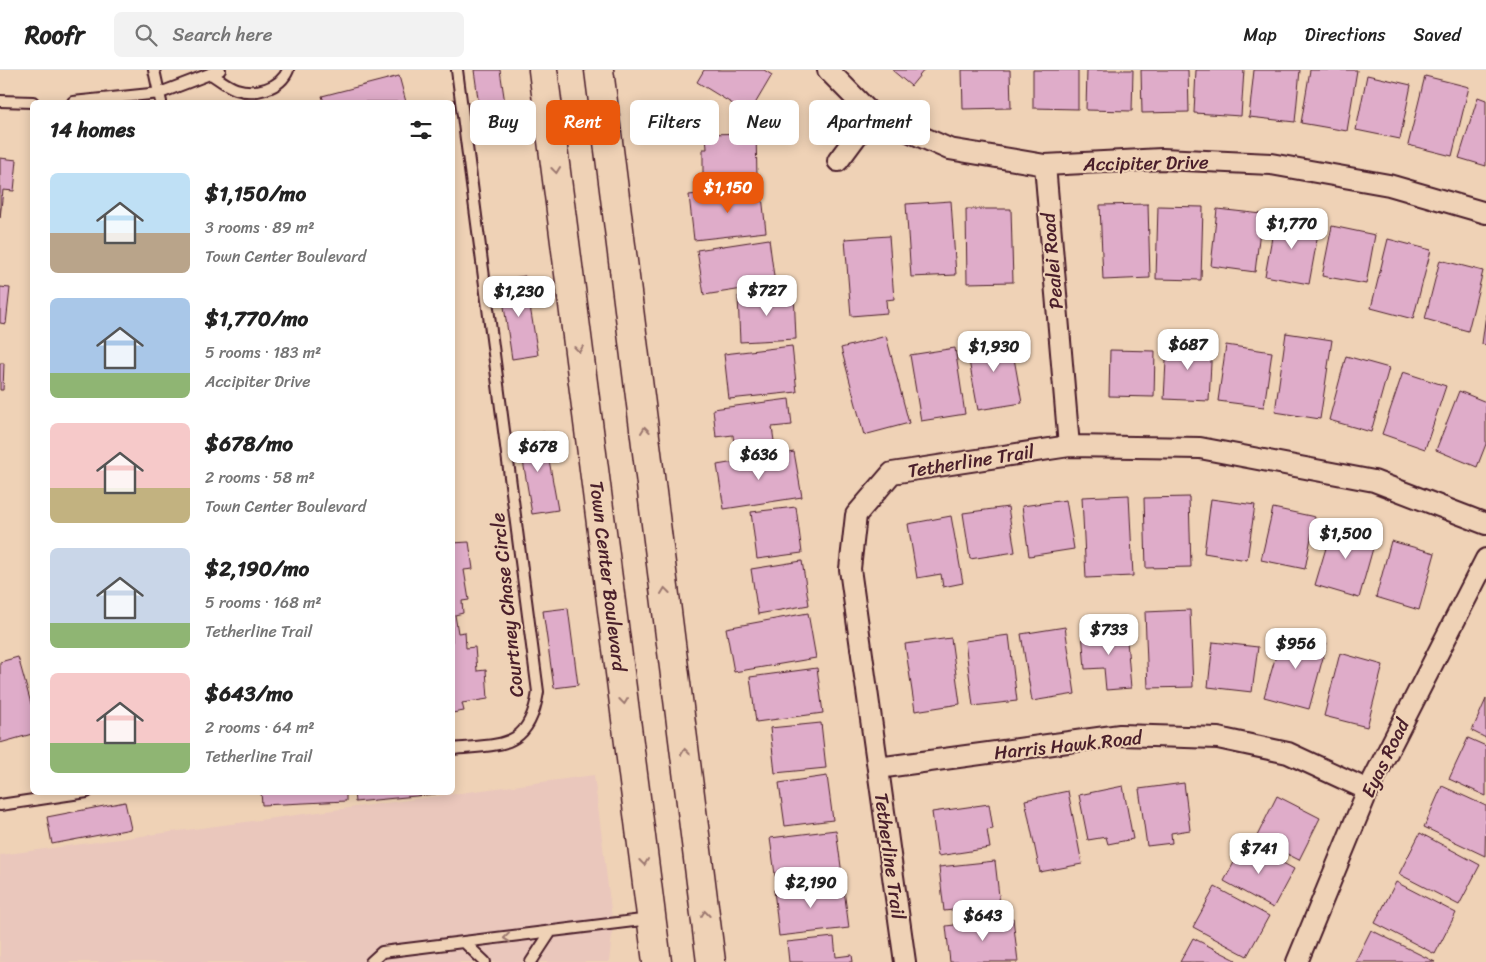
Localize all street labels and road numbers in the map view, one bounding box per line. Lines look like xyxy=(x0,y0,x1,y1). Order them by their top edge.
street label: Accipiter Drive xyxy=(1082,145,1209,181)
street label: Pealei Road xyxy=(1031,210,1073,310)
street label: Tetherline Trail xyxy=(905,435,1037,487)
street label: Town Center Boulevard xyxy=(580,479,636,675)
street label: Courtney Chase Circle xyxy=(481,511,533,699)
street label: Eyas Road xyxy=(1352,711,1419,803)
street label: Harris Hawk Road xyxy=(992,721,1146,769)
street label: Tetherline Trail xyxy=(865,791,915,922)

